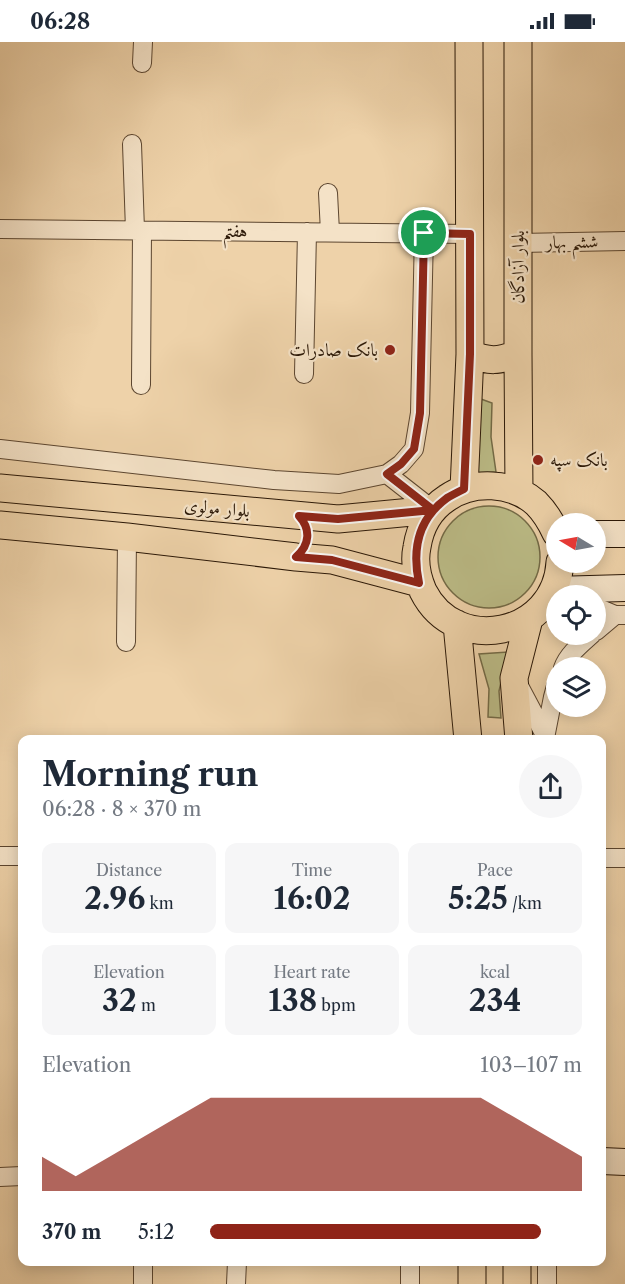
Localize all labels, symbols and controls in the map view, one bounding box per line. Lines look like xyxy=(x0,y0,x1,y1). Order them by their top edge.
text: 06:28 xyxy=(30,8,90,35)
pin xyxy=(398,207,449,258)
icon: arrive xyxy=(407,216,440,249)
street label: هفتم xyxy=(222,220,248,249)
street label: بلوار آزادگان xyxy=(507,230,529,304)
street label: ششم بهار xyxy=(543,231,599,260)
place label: بانک صادرات xyxy=(289,339,378,361)
marker: بانک صادرات xyxy=(383,343,397,357)
place label: بانک سپه xyxy=(550,449,608,472)
marker: بانک سپه xyxy=(531,453,545,467)
street label: بلوار مولوی xyxy=(183,494,251,522)
north arrow xyxy=(546,513,606,573)
map controls xyxy=(546,513,606,717)
button: locate xyxy=(546,585,606,645)
button: layers xyxy=(546,657,606,717)
text: Morning run xyxy=(42,754,258,795)
button: share xyxy=(519,755,582,818)
text: 06:28 · 8 × 370 m xyxy=(42,797,201,821)
text: Distance xyxy=(96,860,162,880)
text: Time xyxy=(292,860,332,880)
text: Pace xyxy=(477,860,513,880)
text: 2.96 xyxy=(84,880,145,917)
text: 16:02 xyxy=(273,880,351,917)
text: 5:25 xyxy=(448,880,508,917)
text: km xyxy=(145,893,174,913)
text: /km xyxy=(508,893,542,913)
text: Elevation xyxy=(93,962,165,982)
text: Heart rate xyxy=(273,962,351,982)
text: kcal xyxy=(480,962,510,982)
text: 32 xyxy=(102,982,137,1019)
text: 138 xyxy=(268,982,317,1019)
text: 234 xyxy=(469,982,521,1019)
text: m xyxy=(137,995,156,1015)
text: bpm xyxy=(317,995,356,1015)
text: Elevation xyxy=(42,1053,131,1077)
text: 103–107 m xyxy=(480,1053,582,1077)
text: 370 m xyxy=(42,1220,101,1244)
text: 5:12 xyxy=(138,1220,174,1244)

